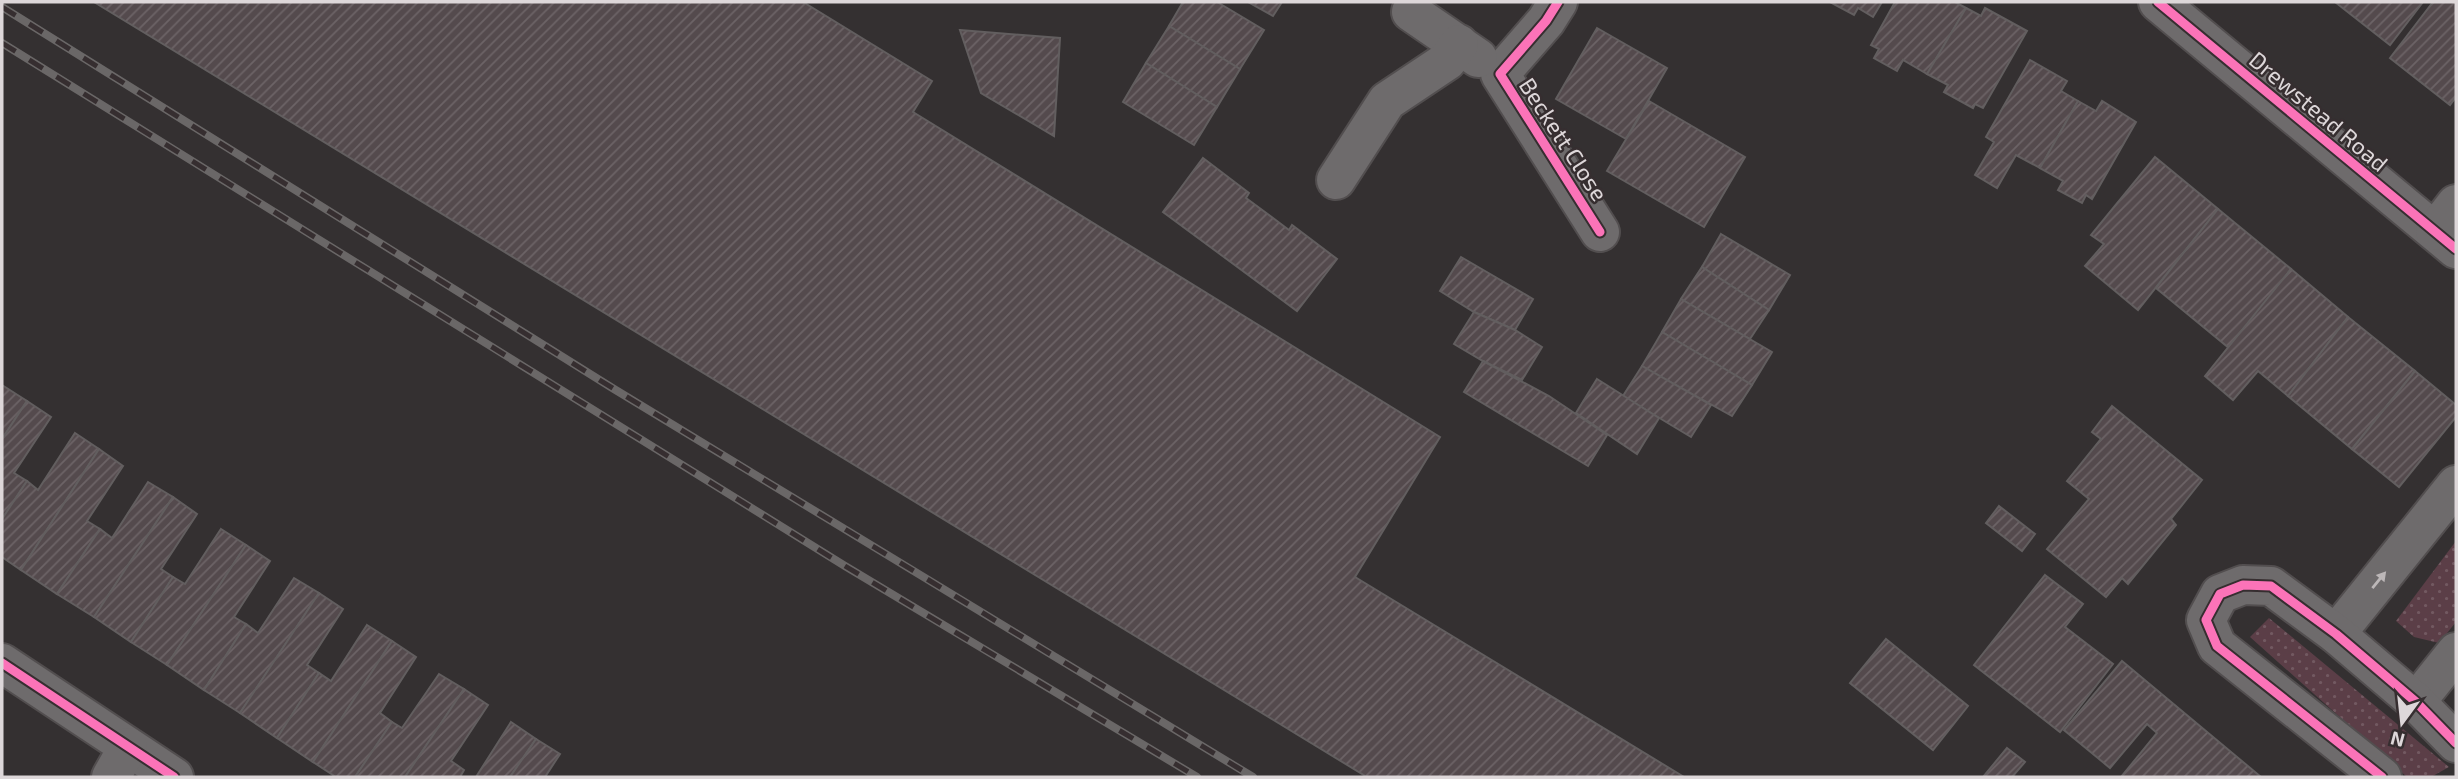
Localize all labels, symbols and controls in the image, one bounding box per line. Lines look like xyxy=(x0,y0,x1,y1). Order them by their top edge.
street label: Drewstead Road xyxy=(2244,45,2394,177)
street label: Beckett Close xyxy=(1514,72,1614,206)
one-way arrow xyxy=(2372,572,2387,590)
north arrow xyxy=(2367,688,2437,758)
text: N xyxy=(2388,727,2407,753)

